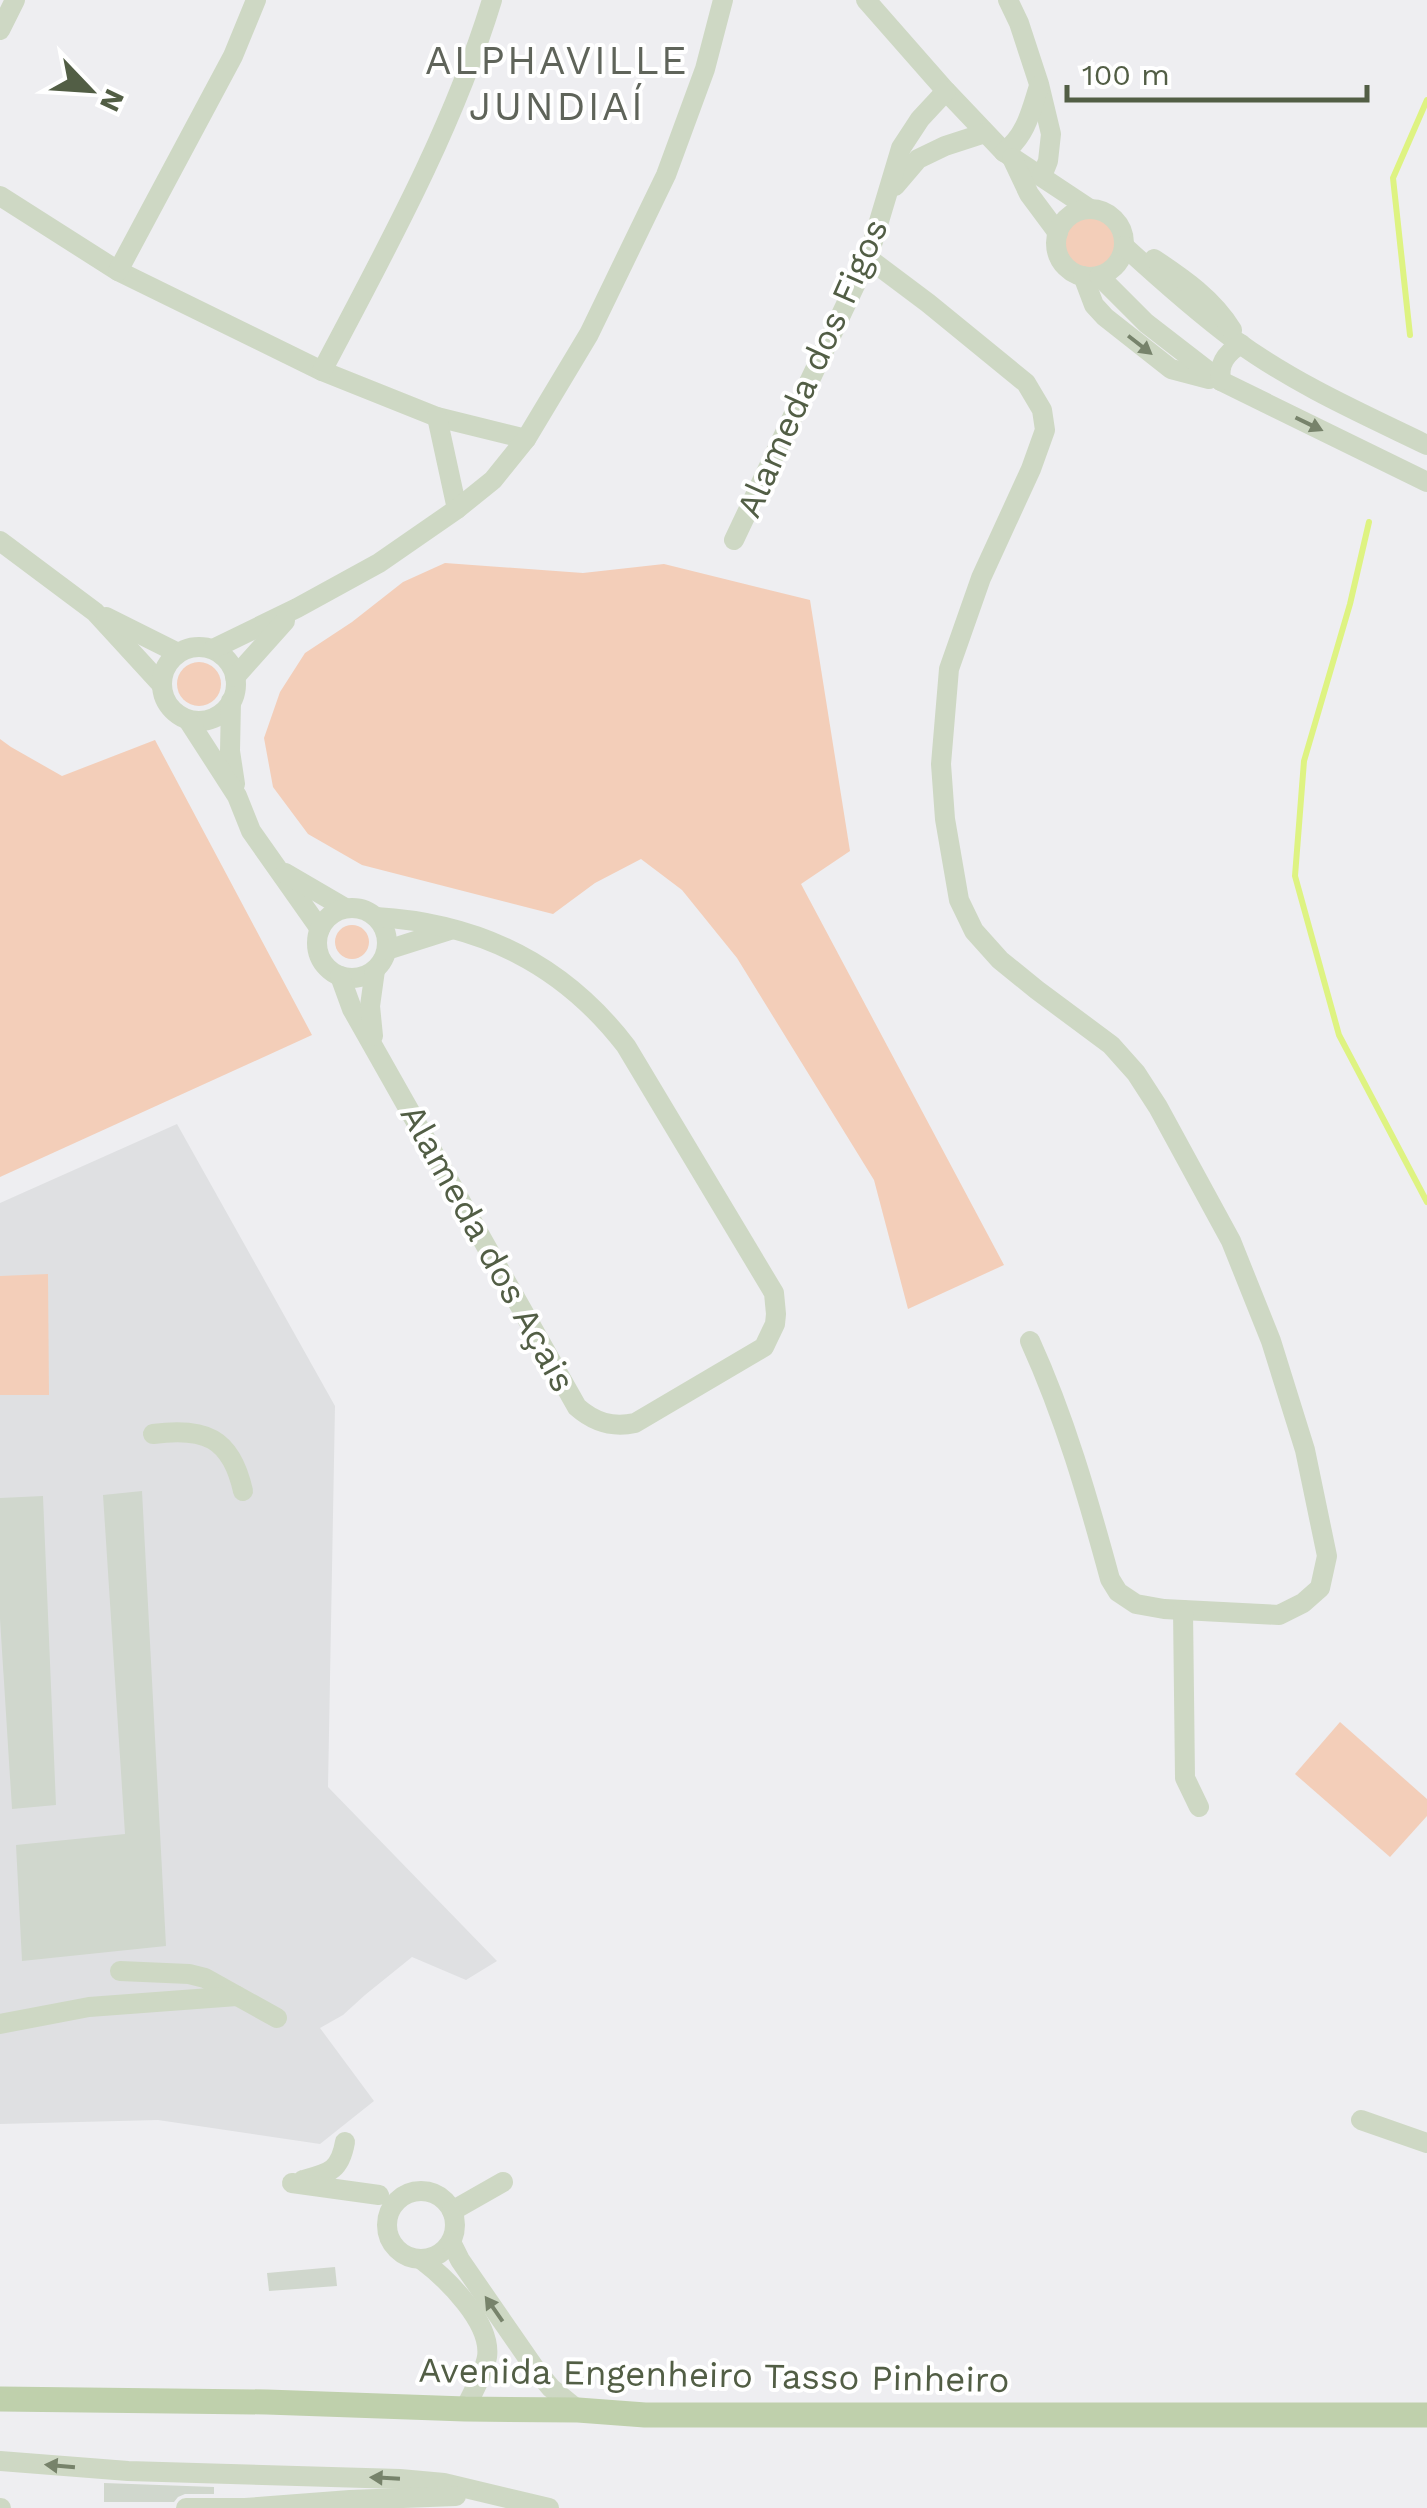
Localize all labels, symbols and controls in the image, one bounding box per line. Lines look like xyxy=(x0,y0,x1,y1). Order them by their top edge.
district label: ALPHAVILLE JUNDIAÍ xyxy=(425,37,689,130)
north arrow xyxy=(40,40,140,140)
scale bar xyxy=(1067,40,1367,102)
text: 100 m xyxy=(1082,57,1170,92)
text: N xyxy=(93,84,132,117)
street label: Alameda dos Figos xyxy=(727,212,897,524)
one-way arrow xyxy=(1126,334,1152,355)
one-way arrow xyxy=(1294,416,1323,433)
street label: Alameda dos Açais xyxy=(392,1097,584,1399)
one-way arrow xyxy=(485,2296,504,2322)
street label: Avenida Engenheiro Tasso Pinheiro xyxy=(418,2349,1010,2401)
one-way arrow xyxy=(43,2457,75,2473)
one-way arrow xyxy=(368,2470,400,2486)

